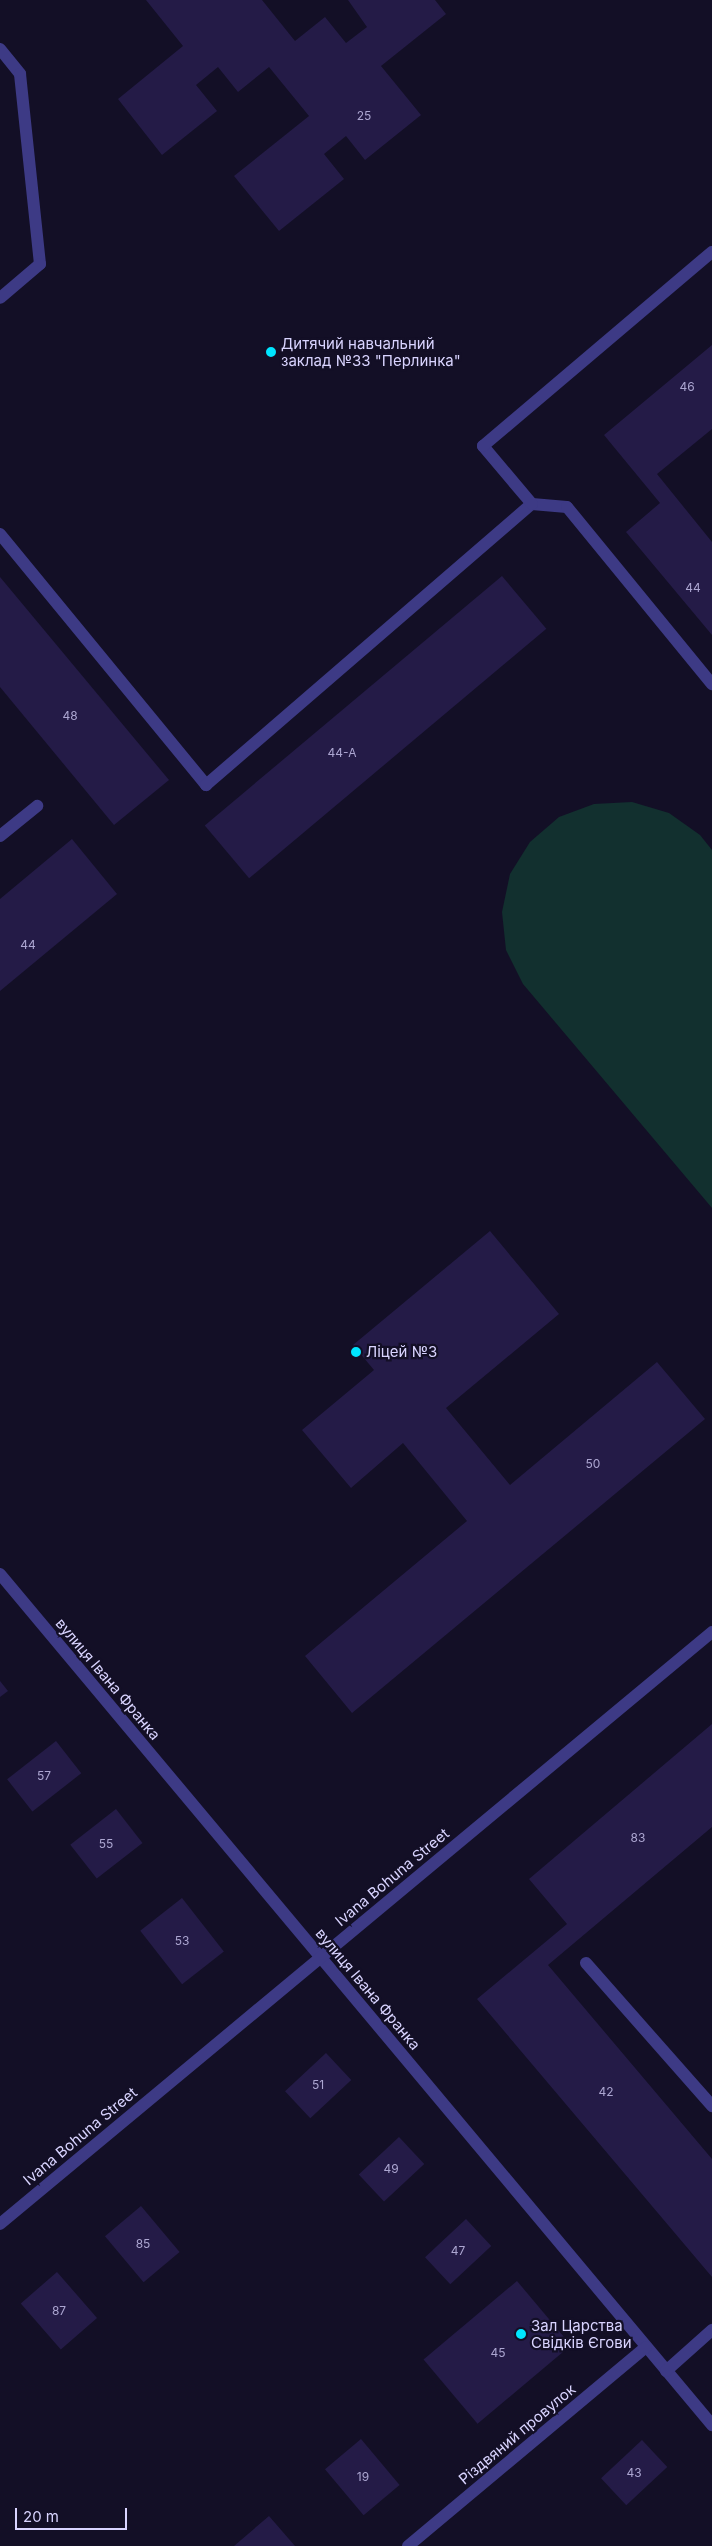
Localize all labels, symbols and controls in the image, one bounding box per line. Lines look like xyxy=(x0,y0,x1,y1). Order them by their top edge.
house number: 25 xyxy=(357,109,371,123)
place label: Дитячий навчальний заклад №33 "Перлинка" xyxy=(281,334,461,369)
marker: Дитячий навчальний заклад №33 "Перлинка" xyxy=(265,346,277,358)
house number: 46 xyxy=(679,380,695,394)
house number: 44 xyxy=(685,581,701,595)
house number: 48 xyxy=(62,709,78,723)
house number: 44-А xyxy=(328,746,356,760)
house number: 44 xyxy=(20,938,36,952)
place label: Ліцей №3 xyxy=(366,1343,437,1361)
marker: Ліцей №3 xyxy=(350,1346,362,1358)
house number: 50 xyxy=(586,1457,600,1471)
street label: вулиця Івана Франка xyxy=(52,1615,164,1743)
house number: 57 xyxy=(37,1769,51,1783)
street label: Ivana Bohuna Street xyxy=(332,1824,452,1930)
house number: 83 xyxy=(631,1831,645,1845)
house number: 55 xyxy=(99,1837,113,1851)
street label: вулиця Івана Франка xyxy=(312,1925,424,2053)
house number: 53 xyxy=(175,1934,189,1948)
house number: 51 xyxy=(312,2078,324,2092)
street label: Ivana Bohuna Street xyxy=(20,2083,140,2189)
house number: 42 xyxy=(598,2085,614,2099)
house number: 49 xyxy=(383,2162,399,2176)
house number: 85 xyxy=(136,2237,150,2251)
house number: 47 xyxy=(451,2244,465,2258)
house number: 87 xyxy=(52,2304,66,2318)
place label: Зал Царства Свідків Єгови xyxy=(531,2316,632,2351)
marker: Зал Царства Свідків Єгови xyxy=(515,2328,527,2340)
house number: 45 xyxy=(490,2346,506,2360)
street label: Різдвяний провулок xyxy=(455,2380,579,2488)
house number: 43 xyxy=(626,2466,642,2480)
house number: 19 xyxy=(357,2470,369,2484)
scale bar xyxy=(18,2498,130,2530)
text: 20 m xyxy=(23,2507,59,2526)

